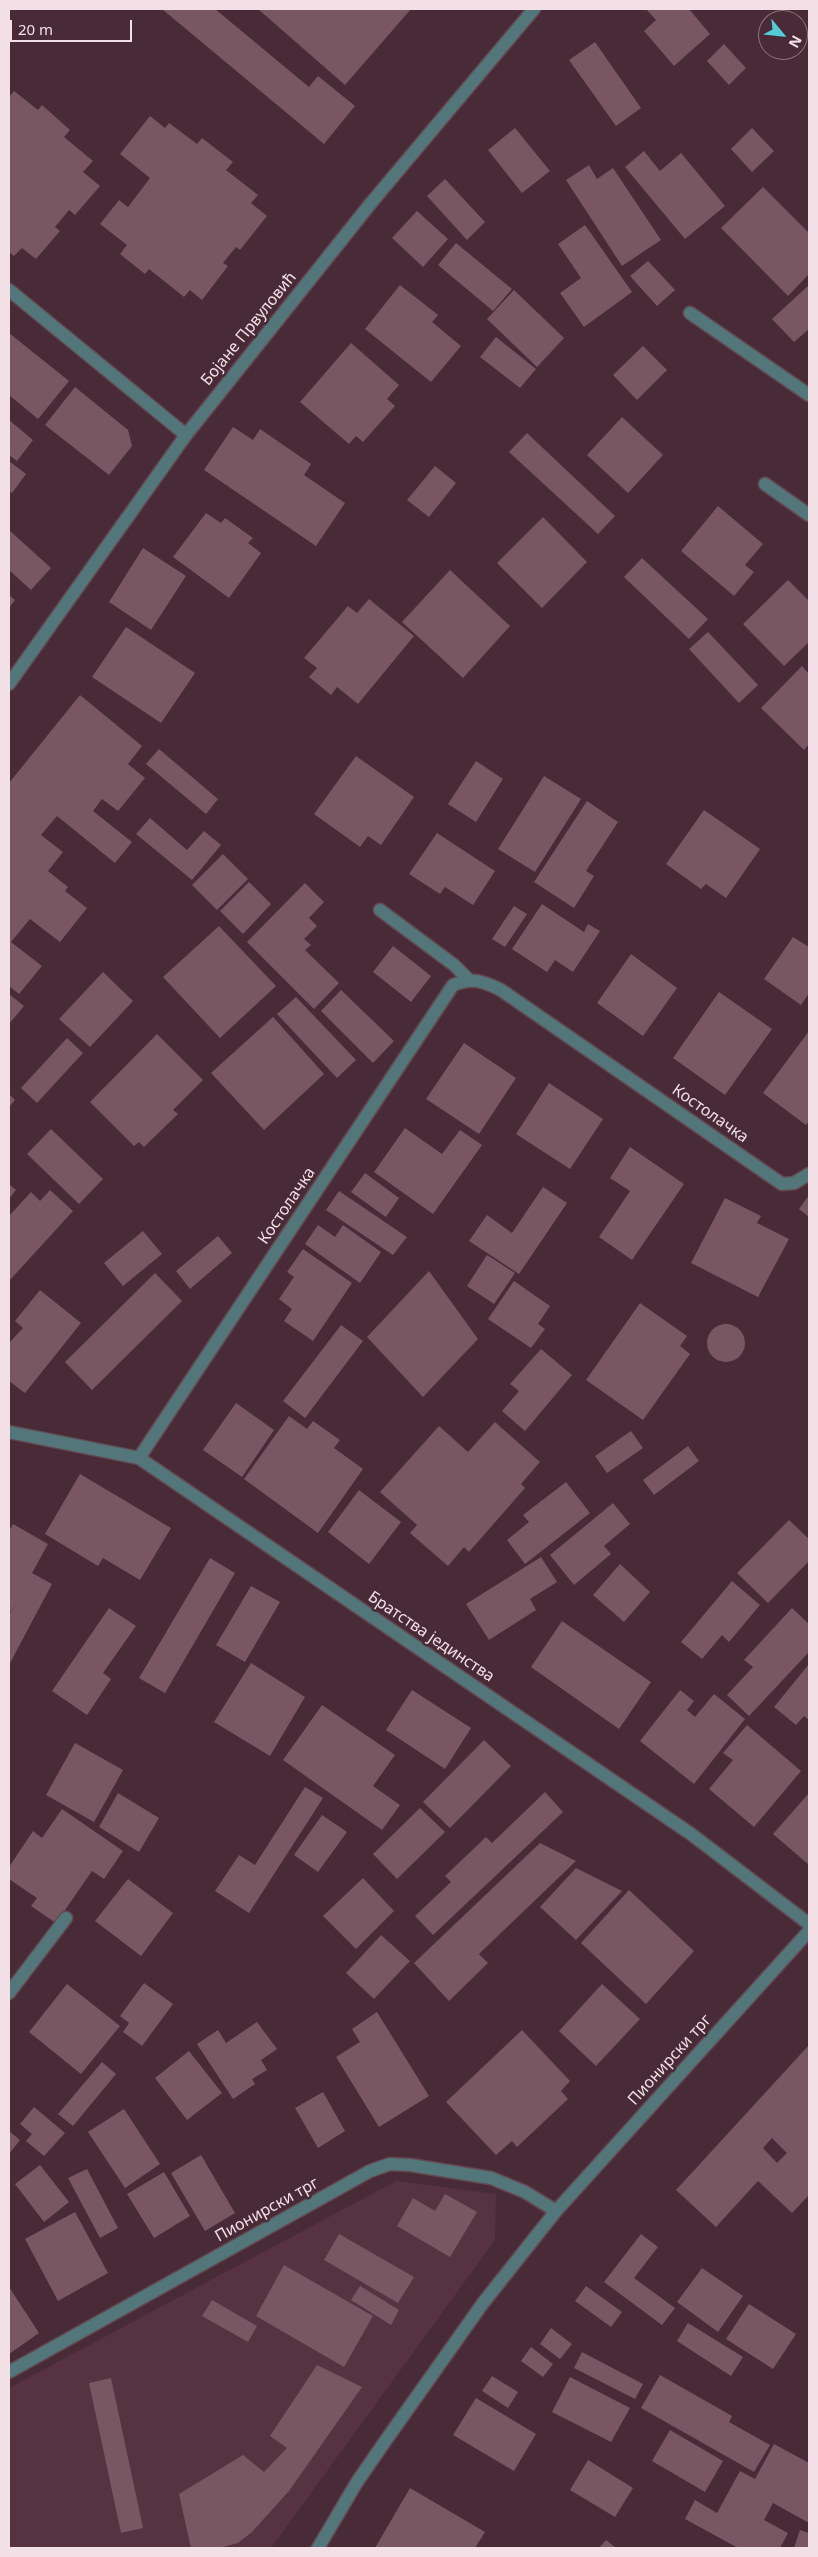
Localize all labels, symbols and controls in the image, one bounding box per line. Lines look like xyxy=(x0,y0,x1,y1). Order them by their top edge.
scale bar xyxy=(12,10,135,42)
north arrow xyxy=(758,10,808,60)
text: 20 m xyxy=(18,19,53,39)
text: N xyxy=(785,32,807,51)
street label: Бојане Првуловић xyxy=(197,268,301,390)
street label: Костолачка xyxy=(668,1081,752,1147)
street label: Костолачка xyxy=(254,1164,320,1248)
street label: Братства јединства xyxy=(364,1588,498,1686)
street label: Пионирски трг xyxy=(624,2011,716,2109)
street label: Пионирски трг xyxy=(212,2174,322,2246)

